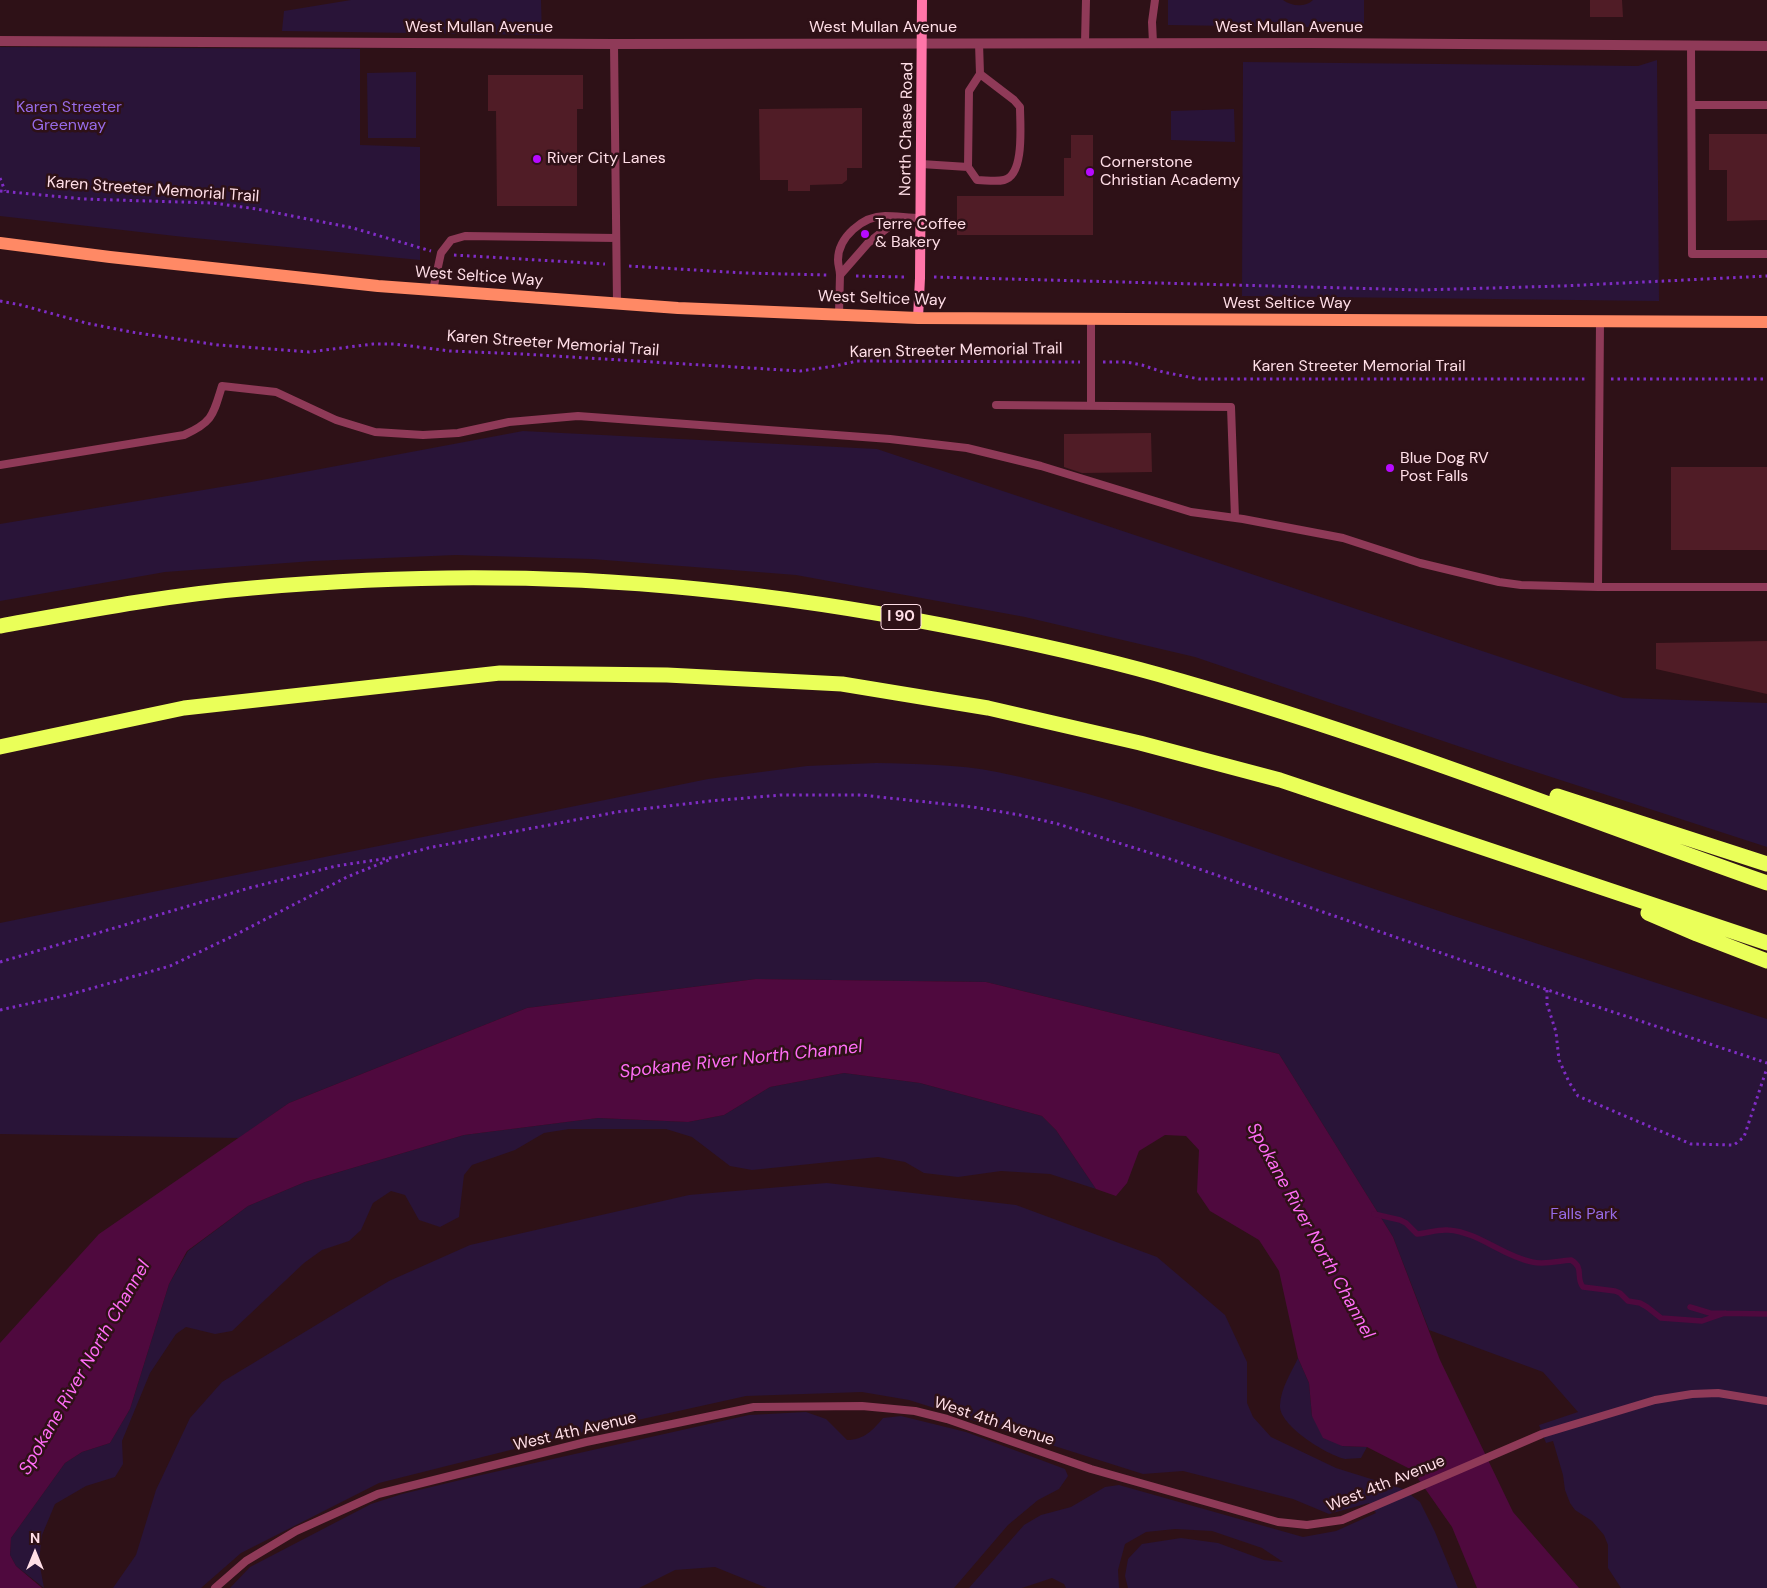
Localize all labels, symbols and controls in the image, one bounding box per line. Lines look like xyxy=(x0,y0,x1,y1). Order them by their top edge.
street label: West Mullan Avenue xyxy=(405,18,553,38)
street label: West Mullan Avenue xyxy=(809,18,957,38)
street label: West Mullan Avenue xyxy=(1215,18,1363,38)
street label: North Chase Road xyxy=(896,62,918,196)
park label: Karen Streeter Greenway xyxy=(16,98,122,136)
place label: River City Lanes xyxy=(547,149,666,169)
marker: River City Lanes xyxy=(531,153,543,165)
place label: Cornerstone Christian Academy xyxy=(1100,153,1240,191)
marker: Cornerstone Christian Academy xyxy=(1084,166,1096,178)
street label: Karen Streeter Memorial Trail xyxy=(46,173,260,207)
place label: Terre Coffee & Bakery xyxy=(875,215,966,253)
marker: Terre Coffee & Bakery xyxy=(859,228,871,240)
street label: West Seltice Way xyxy=(414,263,544,291)
street label: West Seltice Way xyxy=(817,287,947,311)
street label: West Seltice Way xyxy=(1223,294,1351,314)
street label: Karen Streeter Memorial Trail xyxy=(446,327,660,361)
street label: Karen Streeter Memorial Trail xyxy=(849,340,1063,362)
street label: Karen Streeter Memorial Trail xyxy=(1253,357,1465,377)
place label: Blue Dog RV Post Falls xyxy=(1400,449,1489,487)
marker: Blue Dog RV Post Falls xyxy=(1384,462,1396,474)
road number: I 90 xyxy=(881,604,921,630)
water label: Spokane River North Channel xyxy=(619,1037,863,1083)
water label: Spokane River North Channel xyxy=(1241,1119,1379,1343)
park label: Falls Park xyxy=(1550,1205,1618,1225)
water label: Spokane River North Channel xyxy=(15,1257,155,1479)
street label: West 4th Avenue xyxy=(931,1393,1057,1451)
street label: West 4th Avenue xyxy=(512,1408,638,1456)
street label: West 4th Avenue xyxy=(1324,1452,1448,1516)
north arrow xyxy=(10,1528,60,1578)
text: N xyxy=(30,1529,40,1547)

